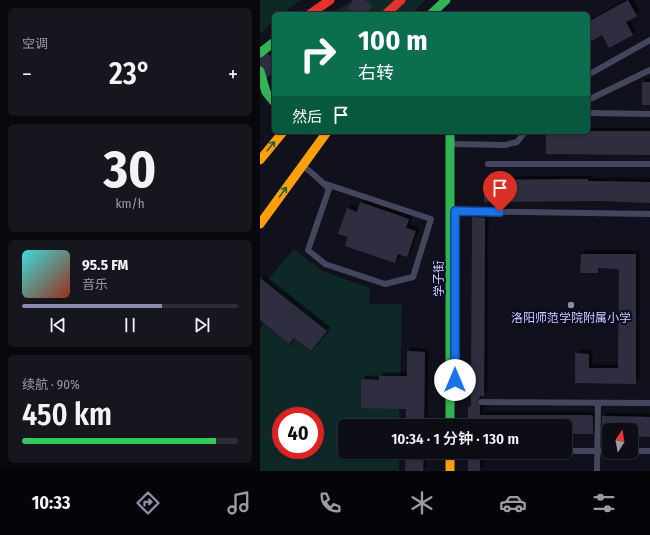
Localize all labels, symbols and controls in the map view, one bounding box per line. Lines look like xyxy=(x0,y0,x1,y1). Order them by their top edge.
text: 100 m xyxy=(358,24,428,57)
icon: right xyxy=(292,28,344,80)
text: 空调 xyxy=(22,36,48,51)
text: 23° xyxy=(109,56,151,92)
text: − xyxy=(22,61,32,88)
text: + xyxy=(228,61,238,88)
text: 右转 xyxy=(358,62,394,84)
icon: arrive xyxy=(330,104,352,126)
text: 然后 xyxy=(292,108,322,126)
text: 30 xyxy=(104,138,157,201)
one-way arrow xyxy=(267,141,276,152)
pin xyxy=(483,171,517,212)
icon: arrive xyxy=(489,177,511,199)
one-way arrow xyxy=(279,187,287,198)
text: km/h xyxy=(116,196,145,211)
text: 95.5 FM xyxy=(82,256,128,274)
street label: 学子街 xyxy=(432,261,446,297)
text: 音乐 xyxy=(82,277,108,292)
marker: 洛阳师范学院附属小学 xyxy=(566,300,576,310)
place label: 洛阳师范学院附属小学 xyxy=(511,311,631,325)
icon: previous xyxy=(47,314,69,336)
icon: pause xyxy=(119,314,141,336)
icon: next xyxy=(191,314,213,336)
position arrow xyxy=(434,359,476,401)
text: 续航 · 90% xyxy=(22,377,80,392)
text: 450 km xyxy=(22,397,112,433)
speed limit sign: 40 xyxy=(272,407,324,459)
north arrow xyxy=(602,423,638,459)
map controls xyxy=(602,423,638,459)
text: 10:34 · 1 分钟 · 130 m xyxy=(391,430,519,448)
icon: directions xyxy=(134,489,162,517)
icon: music xyxy=(225,489,253,517)
icon: phone xyxy=(316,489,344,517)
icon: climate xyxy=(408,489,436,517)
icon: car xyxy=(499,489,527,517)
icon: filters xyxy=(590,489,618,517)
text: 10:33 xyxy=(32,492,71,514)

